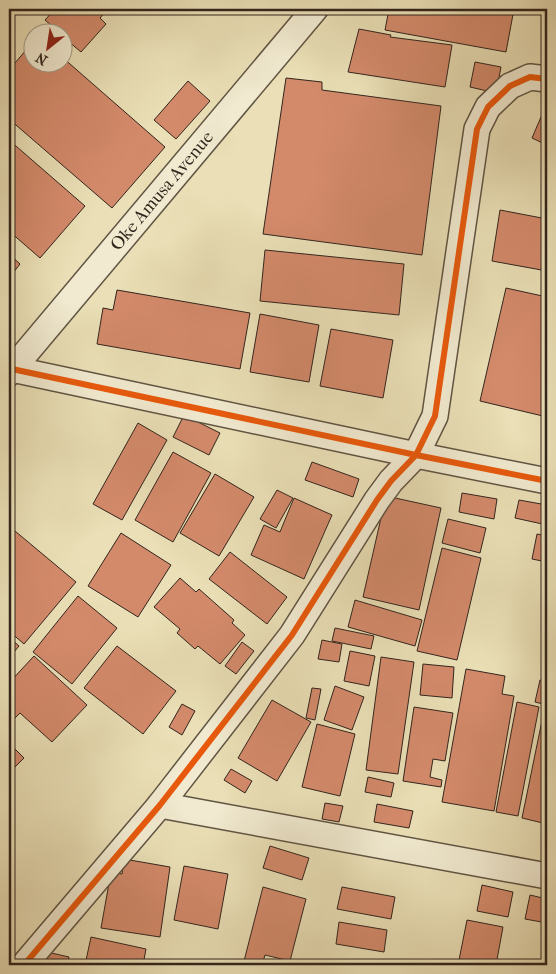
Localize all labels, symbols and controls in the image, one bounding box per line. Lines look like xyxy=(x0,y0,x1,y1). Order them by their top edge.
north arrow xyxy=(22,22,72,72)
text: N xyxy=(33,49,51,69)
street label: Oke Amusa Avenue xyxy=(106,127,218,255)

